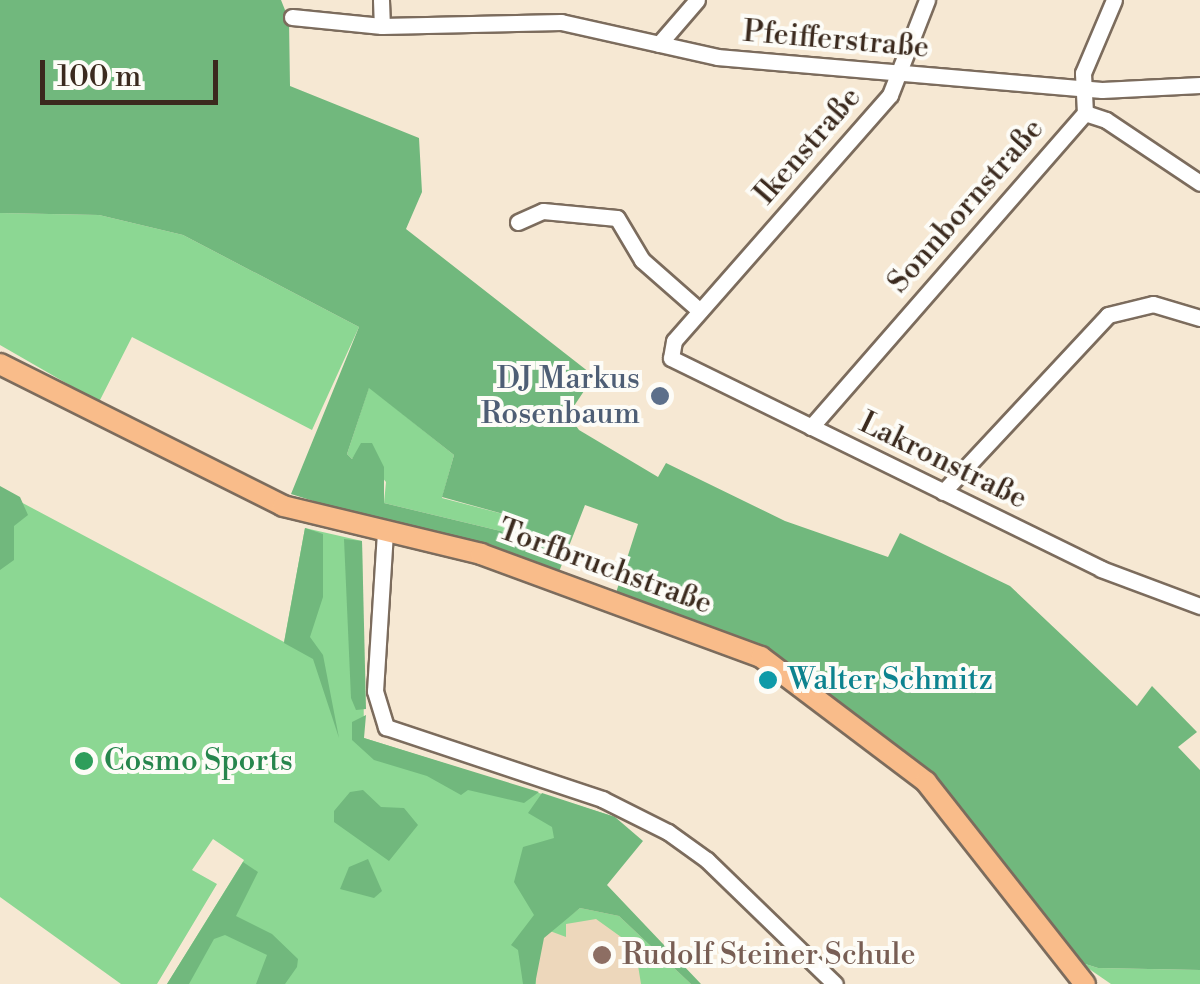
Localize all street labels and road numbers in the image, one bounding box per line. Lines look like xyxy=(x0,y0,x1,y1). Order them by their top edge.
street label: Pfeifferstraße xyxy=(741,14,931,66)
street label: Ikenstraße xyxy=(747,80,869,212)
street label: Sonnbornstraße xyxy=(881,112,1051,300)
street label: Lakronstraße xyxy=(853,405,1033,517)
street label: Torfbruchstraße xyxy=(493,512,717,622)

